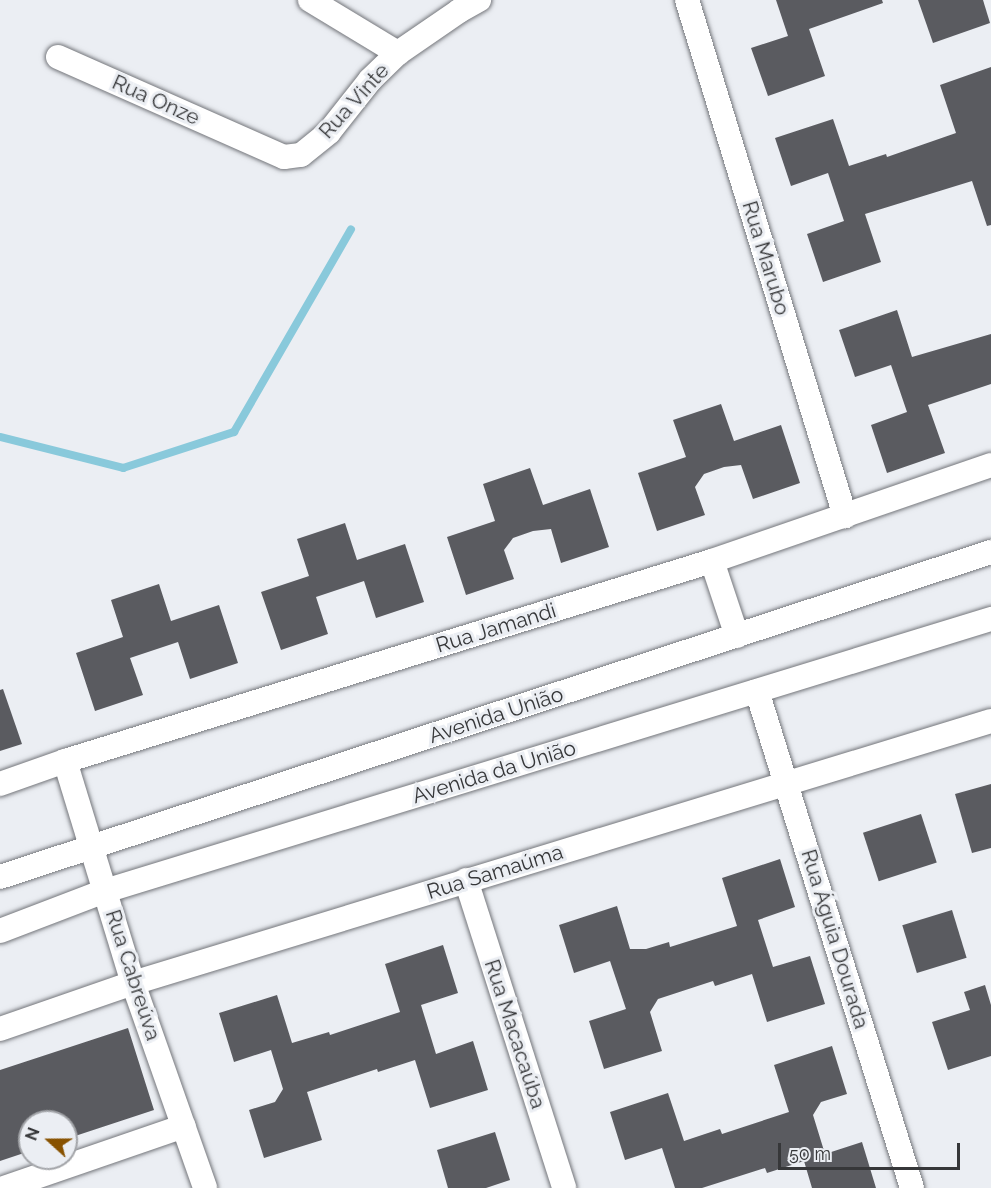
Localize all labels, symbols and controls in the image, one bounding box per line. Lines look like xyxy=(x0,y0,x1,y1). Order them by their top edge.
street label: Rua Vinte xyxy=(314,58,394,144)
street label: Rua Onze xyxy=(108,70,204,130)
street label: Rua Marubo xyxy=(737,198,795,318)
street label: Rua Jamandi xyxy=(433,598,559,658)
street label: Avenida União xyxy=(426,681,566,749)
street label: Avenida da União xyxy=(409,735,579,809)
street label: Rua Samaúma xyxy=(424,839,566,905)
street label: Rua Águia Dourada xyxy=(796,846,874,1032)
street label: Rua Cabreúva xyxy=(100,907,166,1043)
street label: Rua Macacaúba xyxy=(479,956,551,1112)
north arrow xyxy=(18,1110,78,1170)
text: N xyxy=(22,1125,44,1143)
scale bar xyxy=(781,1131,962,1169)
text: 50 m xyxy=(789,1143,831,1164)

